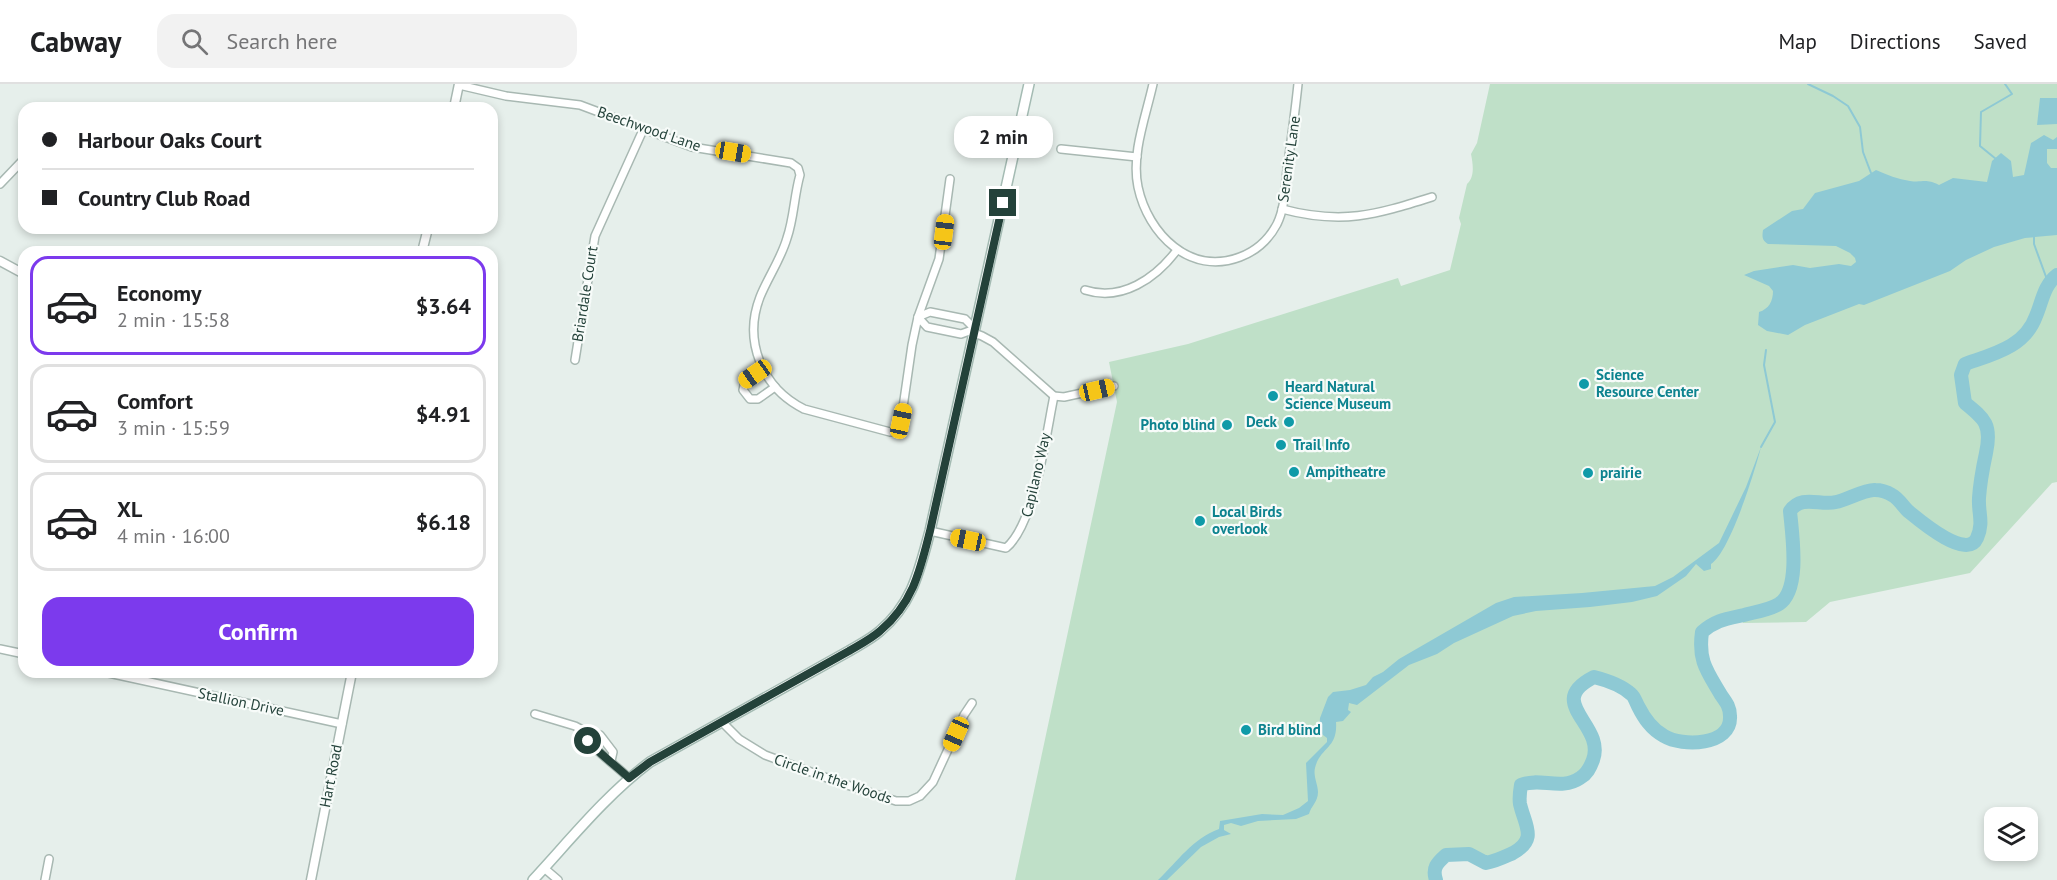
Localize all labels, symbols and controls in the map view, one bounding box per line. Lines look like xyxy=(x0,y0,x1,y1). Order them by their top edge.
search box xyxy=(157,14,577,68)
text: Cabway xyxy=(30,23,121,60)
icon: search xyxy=(178,25,211,58)
text: Search here xyxy=(226,27,337,55)
text: Map xyxy=(1778,28,1817,55)
text: Directions xyxy=(1850,28,1941,55)
text: Saved xyxy=(1974,28,2027,55)
street label: Beechwood Lane xyxy=(595,102,703,155)
street label: Serenity Lane xyxy=(1273,115,1304,203)
callout: 2 min xyxy=(954,116,1052,158)
text: 2 min xyxy=(979,124,1028,150)
text: Harbour Oaks Court xyxy=(78,126,262,154)
car xyxy=(714,140,752,164)
text: Country Club Road xyxy=(78,184,250,212)
route end xyxy=(989,189,1016,216)
car xyxy=(933,213,955,251)
street label: Briardale Court xyxy=(568,245,601,343)
icon: car xyxy=(45,279,99,333)
text: Economy xyxy=(117,279,201,307)
text: $3.64 xyxy=(416,292,471,320)
text: 2 min · 15:58 xyxy=(117,307,230,333)
car xyxy=(735,356,775,392)
place label: Science Resource Center xyxy=(1596,365,1700,401)
car xyxy=(1077,377,1117,403)
place label: Heard Natural Science Museum xyxy=(1285,377,1391,413)
marker: Science Resource Center xyxy=(1577,377,1591,391)
icon: car xyxy=(45,387,99,441)
text: Comfort xyxy=(117,387,193,415)
marker: Heard Natural Science Museum xyxy=(1266,389,1280,403)
text: $4.91 xyxy=(416,400,471,428)
car xyxy=(888,402,914,440)
place label: Deck xyxy=(1246,412,1278,431)
text: 3 min · 15:59 xyxy=(117,415,230,441)
place label: Photo blind xyxy=(1140,415,1215,434)
marker: Deck xyxy=(1282,415,1296,429)
marker: Photo blind xyxy=(1220,418,1234,432)
street label: Capilano Way xyxy=(1017,431,1054,519)
place label: Trail Info xyxy=(1293,435,1350,454)
marker: Trail Info xyxy=(1274,438,1288,452)
place label: Ampitheatre xyxy=(1306,462,1386,481)
place label: prairie xyxy=(1600,463,1642,482)
marker: Ampitheatre xyxy=(1287,465,1301,479)
marker: prairie xyxy=(1581,466,1595,480)
icon: car xyxy=(45,495,99,549)
text: XL xyxy=(117,495,142,523)
place label: Local Birds overlook xyxy=(1212,502,1282,538)
text: $6.18 xyxy=(416,508,471,536)
marker: Local Birds overlook xyxy=(1193,514,1207,528)
text: 4 min · 16:00 xyxy=(117,523,230,549)
car xyxy=(949,527,987,553)
button: Confirm xyxy=(42,597,474,666)
street label: Stallion Drive xyxy=(197,683,286,720)
car xyxy=(940,714,972,754)
place label: Bird blind xyxy=(1258,720,1321,739)
marker: Bird blind xyxy=(1239,723,1253,737)
route start xyxy=(574,727,601,754)
street label: Hart Road xyxy=(315,743,346,809)
street label: Circle in the Woods xyxy=(772,749,895,808)
map controls xyxy=(1984,807,2038,861)
button: layers xyxy=(1984,807,2038,861)

